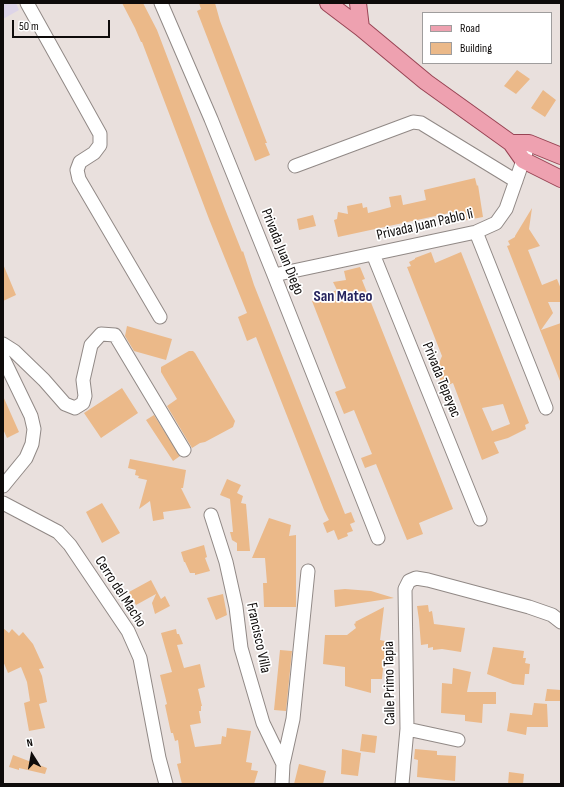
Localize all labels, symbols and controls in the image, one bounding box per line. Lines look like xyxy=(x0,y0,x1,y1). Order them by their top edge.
scale bar xyxy=(14,12,112,38)
legend xyxy=(422,12,552,64)
text: 50 m xyxy=(19,19,39,34)
text: Road xyxy=(460,21,480,36)
text: Building xyxy=(460,41,492,56)
street label: Privada Juan Pablo Ii xyxy=(375,205,475,245)
street label: Privada Juan Diego xyxy=(257,206,307,298)
district label: San Mateo xyxy=(313,287,373,307)
street label: Privada Tepeyac xyxy=(418,340,464,420)
street label: Cerro del Macho xyxy=(90,553,150,631)
street label: Francisco Villa xyxy=(242,601,274,675)
street label: Calle Primo Tapia xyxy=(380,641,400,725)
north arrow xyxy=(12,735,52,775)
text: N xyxy=(25,736,34,750)

